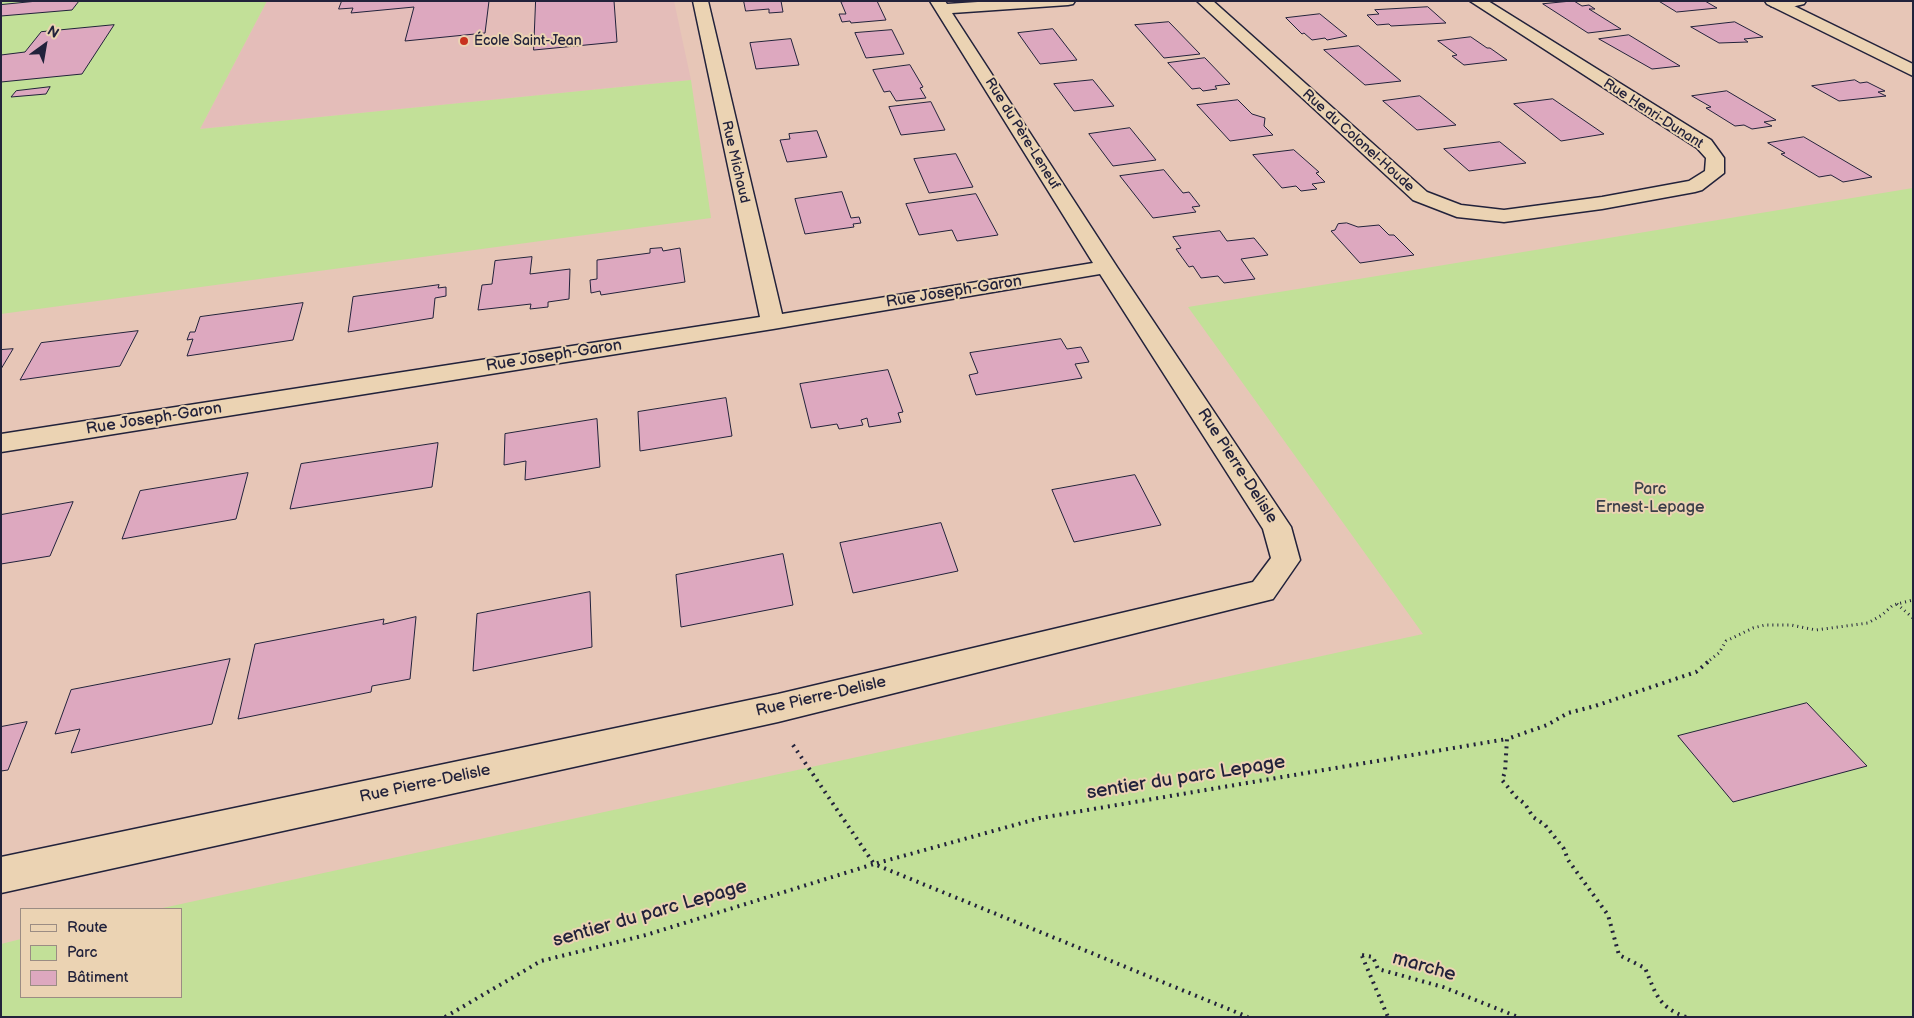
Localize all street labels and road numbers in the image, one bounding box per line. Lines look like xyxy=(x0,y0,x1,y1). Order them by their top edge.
street label: Rue du Père-Leneuf xyxy=(981,75,1063,193)
street label: Rue Henri-Dunant xyxy=(1600,75,1706,153)
street label: Rue du Colonel-Houde xyxy=(1299,86,1417,196)
street label: Rue Michaud xyxy=(717,119,753,205)
street label: Rue Joseph-Garon xyxy=(885,272,1023,312)
street label: Rue Joseph-Garon xyxy=(485,336,623,376)
street label: Rue Joseph-Garon xyxy=(85,399,223,439)
street label: Rue Pierre-Delisle xyxy=(1193,405,1281,527)
street label: Rue Pierre-Delisle xyxy=(754,673,888,721)
street label: sentier du parc Lepage xyxy=(1085,751,1287,805)
street label: Rue Pierre-Delisle xyxy=(358,761,492,807)
street label: sentier du parc Lepage xyxy=(550,875,750,953)
street label: marche xyxy=(1390,947,1458,987)

